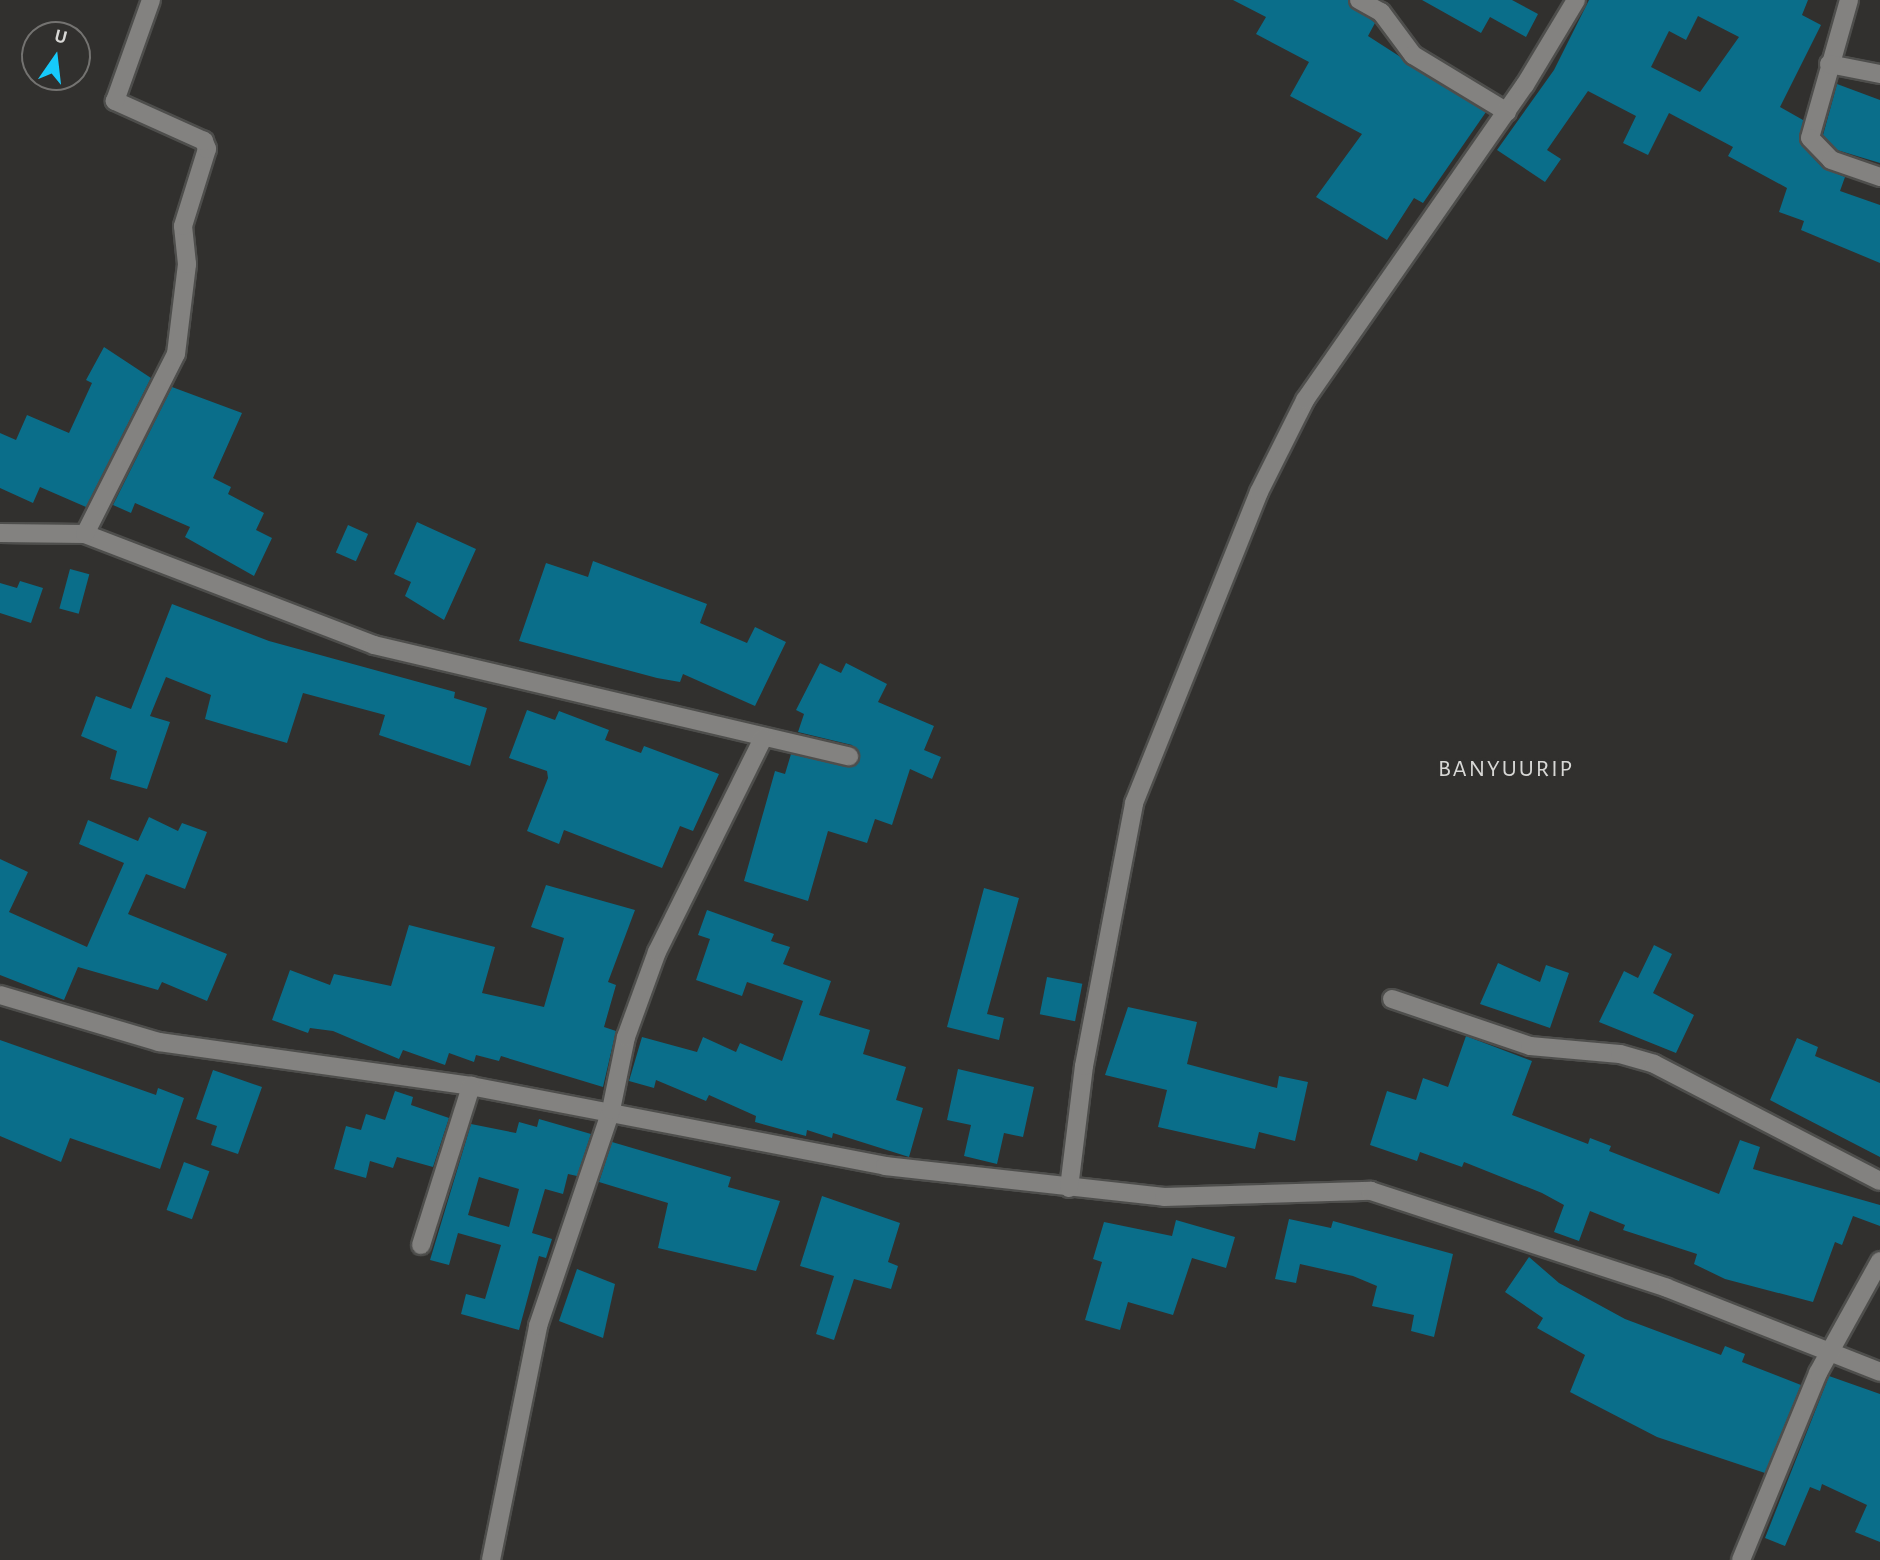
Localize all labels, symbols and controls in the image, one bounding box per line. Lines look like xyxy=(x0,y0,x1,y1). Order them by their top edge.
north arrow xyxy=(21,21,91,91)
text: U xyxy=(53,26,69,48)
district label: BANYUURIP xyxy=(1439,756,1573,784)

